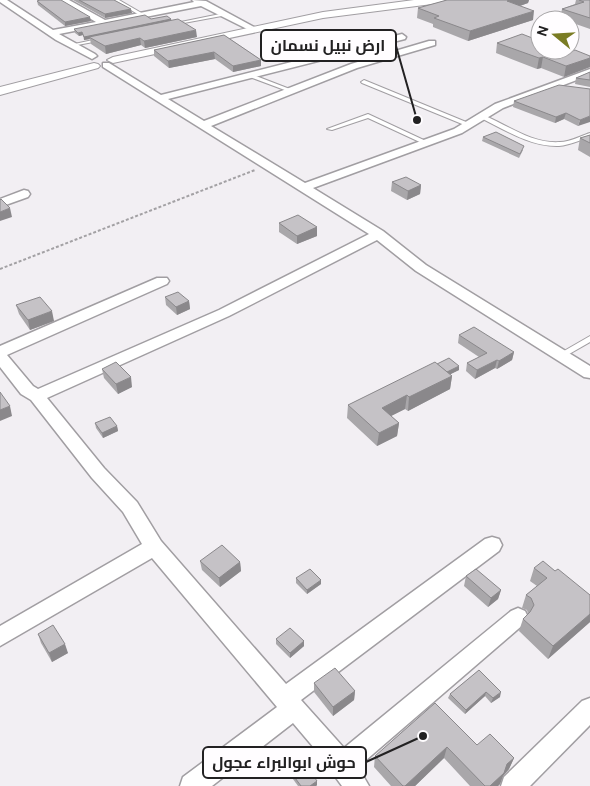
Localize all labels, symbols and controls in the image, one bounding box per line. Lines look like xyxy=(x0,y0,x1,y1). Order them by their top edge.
north arrow xyxy=(530,10,580,60)
text: N xyxy=(534,24,554,39)
callout: ارض نبيل نسمان xyxy=(261,30,396,61)
text: ارض نبيل نسمان xyxy=(271,37,385,57)
callout: حوش ابوالبراء عجول xyxy=(203,747,366,778)
text: حوش ابوالبراء عجول xyxy=(212,754,356,774)

